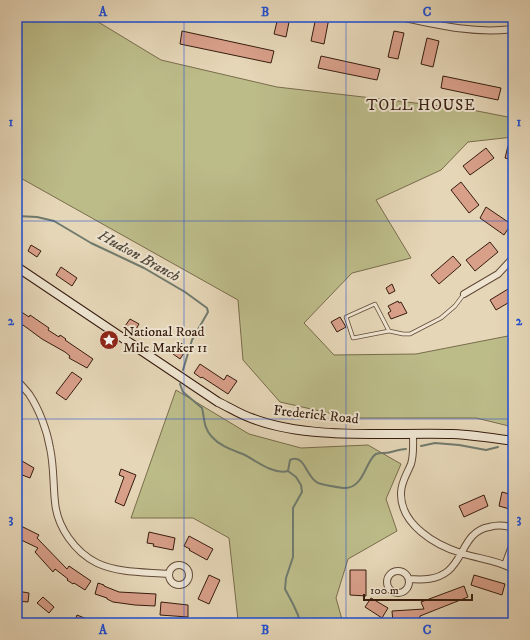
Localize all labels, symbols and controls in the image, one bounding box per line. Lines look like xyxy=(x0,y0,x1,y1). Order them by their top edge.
text: A xyxy=(98,4,108,20)
text: B xyxy=(261,4,269,20)
text: C xyxy=(423,4,432,20)
district label: TOLL HOUSE xyxy=(366,96,476,115)
text: 1 xyxy=(9,114,14,130)
text: 1 xyxy=(517,114,522,130)
water label: Hudson Branch xyxy=(94,225,183,286)
text: 2 xyxy=(8,313,15,329)
text: 2 xyxy=(516,313,523,329)
place label: National Road Mile Marker 11 xyxy=(123,323,207,357)
place icon: National Road Mile Marker 11 xyxy=(98,329,120,351)
street label: Frederick Road xyxy=(273,402,359,428)
text: 3 xyxy=(9,511,14,527)
text: 3 xyxy=(517,511,522,527)
scale bar xyxy=(364,576,472,602)
text: 100 m xyxy=(370,583,399,598)
text: A xyxy=(98,622,108,638)
text: B xyxy=(261,622,269,638)
text: C xyxy=(423,622,432,638)

